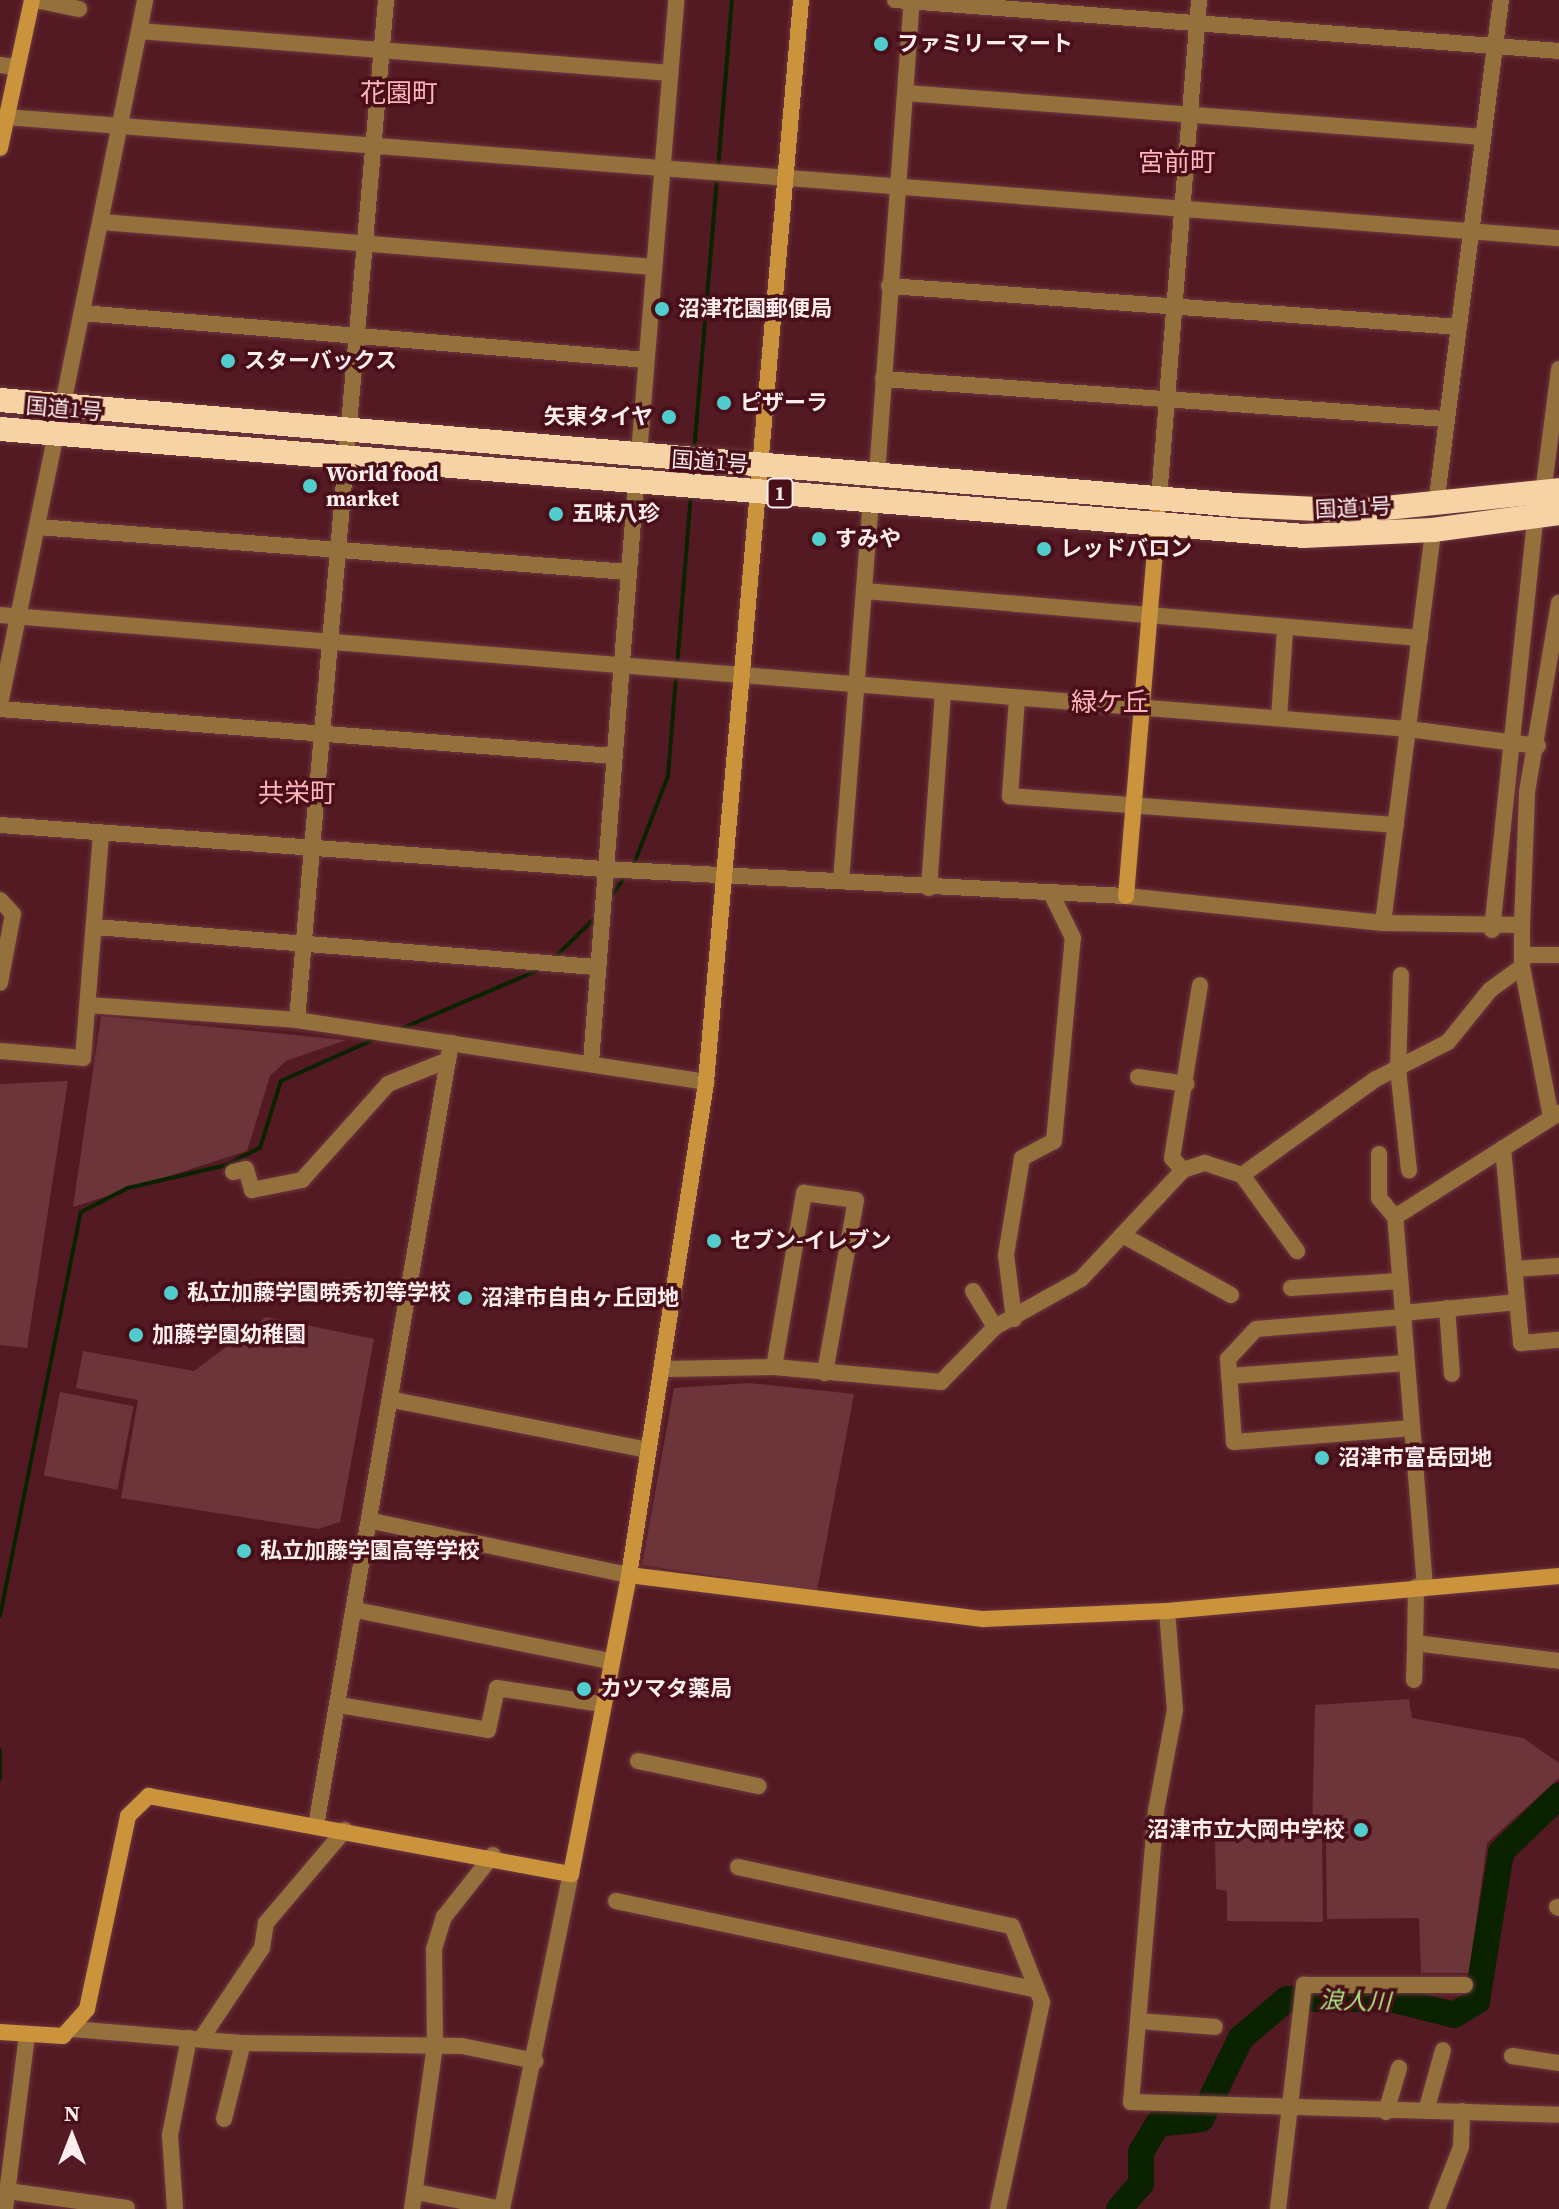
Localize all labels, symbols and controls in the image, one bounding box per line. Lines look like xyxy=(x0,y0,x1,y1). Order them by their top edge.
place label: ファミリーマート xyxy=(897,31,1073,57)
marker: ファミリーマート xyxy=(872,35,890,53)
district label: 花園町 xyxy=(360,78,438,110)
district label: 宮前町 xyxy=(1138,147,1216,179)
place label: 沼津花園郵便局 xyxy=(678,296,832,322)
marker: 沼津花園郵便局 xyxy=(653,300,671,318)
place label: スターバックス xyxy=(244,348,398,374)
marker: スターバックス xyxy=(219,352,237,370)
place label: ピザーラ xyxy=(740,390,828,416)
street label: 国道1号 xyxy=(24,392,104,426)
marker: ピザーラ xyxy=(715,394,733,412)
place label: 矢東タイヤ xyxy=(543,404,653,430)
marker: 矢東タイヤ xyxy=(660,408,678,426)
street label: 国道1号 xyxy=(671,446,749,478)
place label: World food market xyxy=(326,460,439,512)
marker: World food market xyxy=(301,477,319,495)
road number: 1 xyxy=(766,477,794,509)
street label: 国道1号 xyxy=(1314,493,1392,523)
place label: 五味八珍 xyxy=(572,501,660,527)
marker: 五味八珍 xyxy=(547,505,565,523)
place label: すみや xyxy=(835,526,901,552)
marker: すみや xyxy=(810,530,828,548)
place label: レッドバロン xyxy=(1060,536,1192,562)
marker: レッドバロン xyxy=(1035,540,1053,558)
district label: 緑ケ丘 xyxy=(1071,687,1149,719)
district label: 共栄町 xyxy=(258,778,336,810)
place label: セブン-イレブン xyxy=(730,1228,891,1254)
marker: セブン-イレブン xyxy=(705,1232,723,1250)
place label: 私立加藤学園暁秀初等学校 xyxy=(187,1280,451,1306)
marker: 私立加藤学園暁秀初等学校 xyxy=(162,1284,180,1302)
place label: 沼津市自由ヶ丘団地 xyxy=(481,1285,679,1311)
marker: 沼津市自由ヶ丘団地 xyxy=(456,1289,474,1307)
place label: 加藤学園幼稚園 xyxy=(152,1322,306,1348)
marker: 加藤学園幼稚園 xyxy=(127,1326,145,1344)
place label: 沼津市富岳団地 xyxy=(1338,1445,1492,1471)
marker: 沼津市富岳団地 xyxy=(1313,1449,1331,1467)
place label: 私立加藤学園高等学校 xyxy=(260,1538,480,1564)
marker: 私立加藤学園高等学校 xyxy=(235,1542,253,1560)
place label: カツマタ薬局 xyxy=(600,1676,732,1702)
marker: カツマタ薬局 xyxy=(575,1680,593,1698)
place label: 沼津市立大岡中学校 xyxy=(1147,1817,1345,1843)
marker: 沼津市立大岡中学校 xyxy=(1352,1821,1370,1839)
water label: 浪人川 xyxy=(1319,1985,1391,2017)
north arrow xyxy=(32,2097,112,2177)
text: N xyxy=(64,2098,80,2128)

